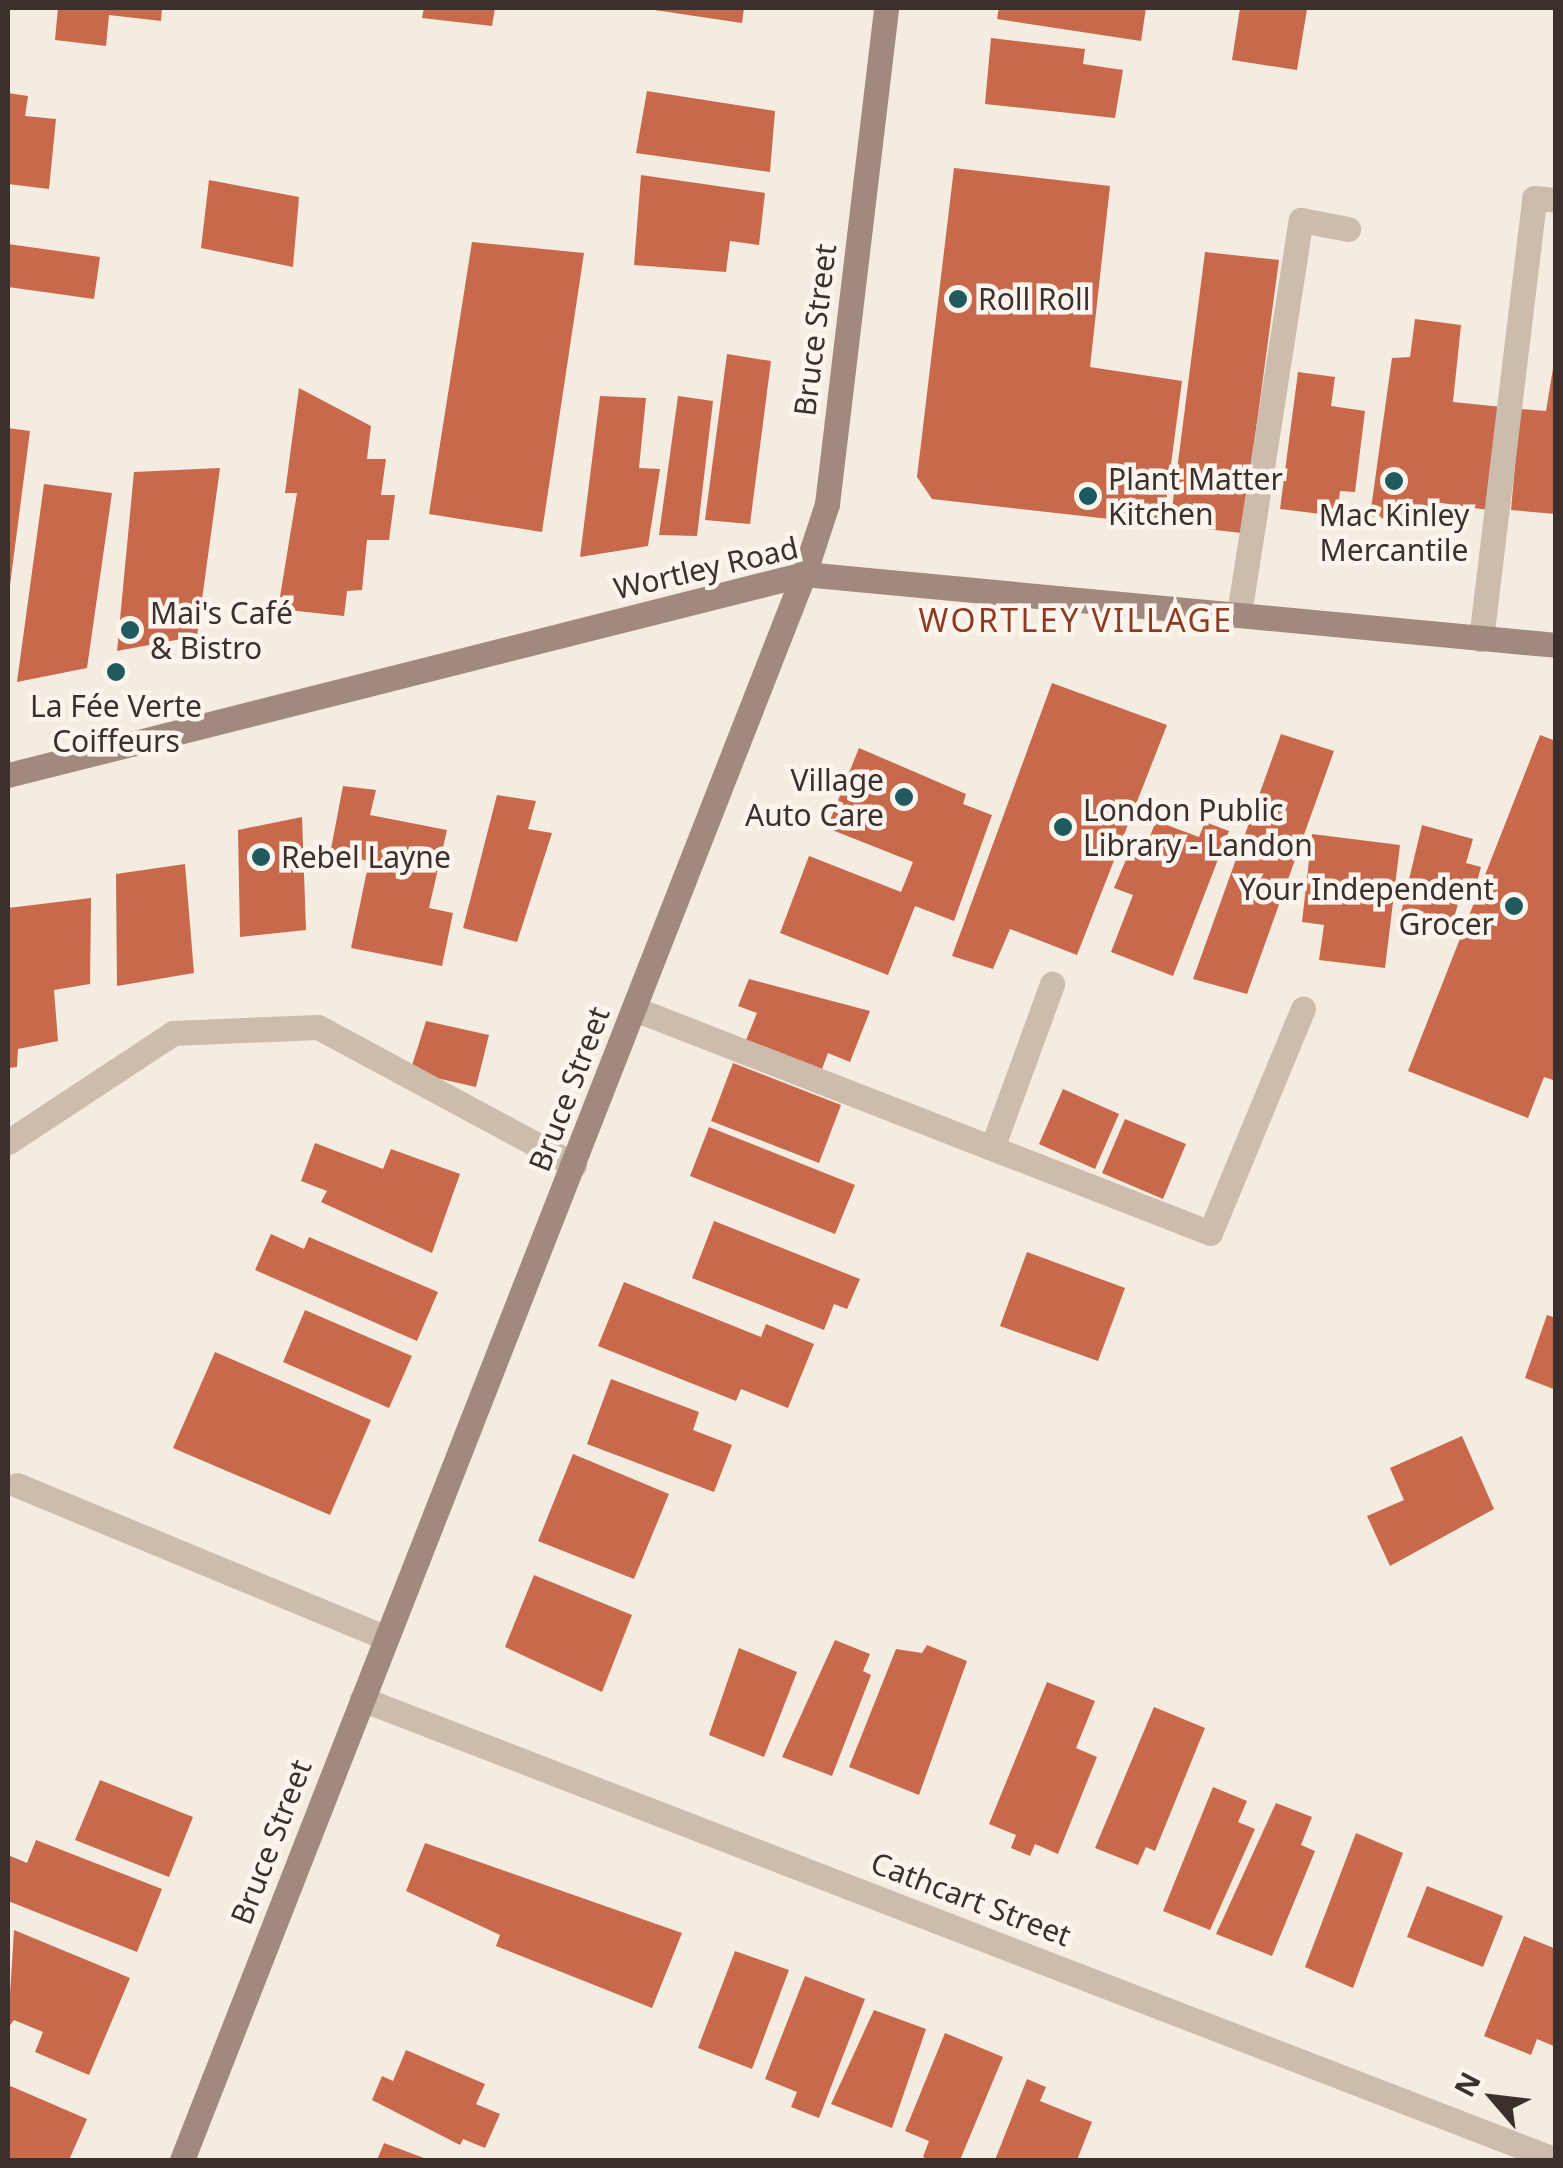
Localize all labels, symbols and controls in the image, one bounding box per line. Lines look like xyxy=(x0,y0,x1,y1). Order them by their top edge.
street label: Bruce Street xyxy=(787,242,843,418)
place label: Roll Roll xyxy=(978,281,1090,317)
marker: Roll Roll xyxy=(947,288,969,310)
place label: Plant Matter Kitchen xyxy=(1108,461,1283,532)
marker: Mac Kinley Mercantile xyxy=(1383,470,1405,492)
marker: Plant Matter Kitchen xyxy=(1077,485,1099,507)
place label: Mac Kinley Mercantile xyxy=(1319,497,1469,568)
street label: Wortley Road xyxy=(610,529,802,607)
place label: Mai's Café & Bistro xyxy=(150,595,293,666)
district label: WORTLEY VILLAGE xyxy=(918,601,1234,639)
marker: Mai's Café & Bistro xyxy=(119,619,141,641)
marker: La Fée Verte Coiffeurs xyxy=(105,661,127,683)
place label: La Fée Verte Coiffeurs xyxy=(30,688,202,758)
place label: Village Auto Care xyxy=(745,762,884,832)
marker: Village Auto Care xyxy=(893,786,915,808)
place label: London Public Library - Landon xyxy=(1083,792,1313,862)
marker: London Public Library - Landon xyxy=(1052,816,1074,838)
place label: Rebel Layne xyxy=(281,839,451,875)
marker: Rebel Layne xyxy=(250,846,272,868)
place label: Your Independent Grocer xyxy=(1239,871,1494,942)
marker: Your Independent Grocer xyxy=(1503,895,1525,917)
street label: Bruce Street xyxy=(521,1002,617,1176)
street label: Bruce Street xyxy=(223,1755,319,1929)
street label: Cathcart Street xyxy=(866,1844,1076,1954)
north arrow xyxy=(1443,2048,1543,2148)
text: N xyxy=(1444,2065,1489,2103)

